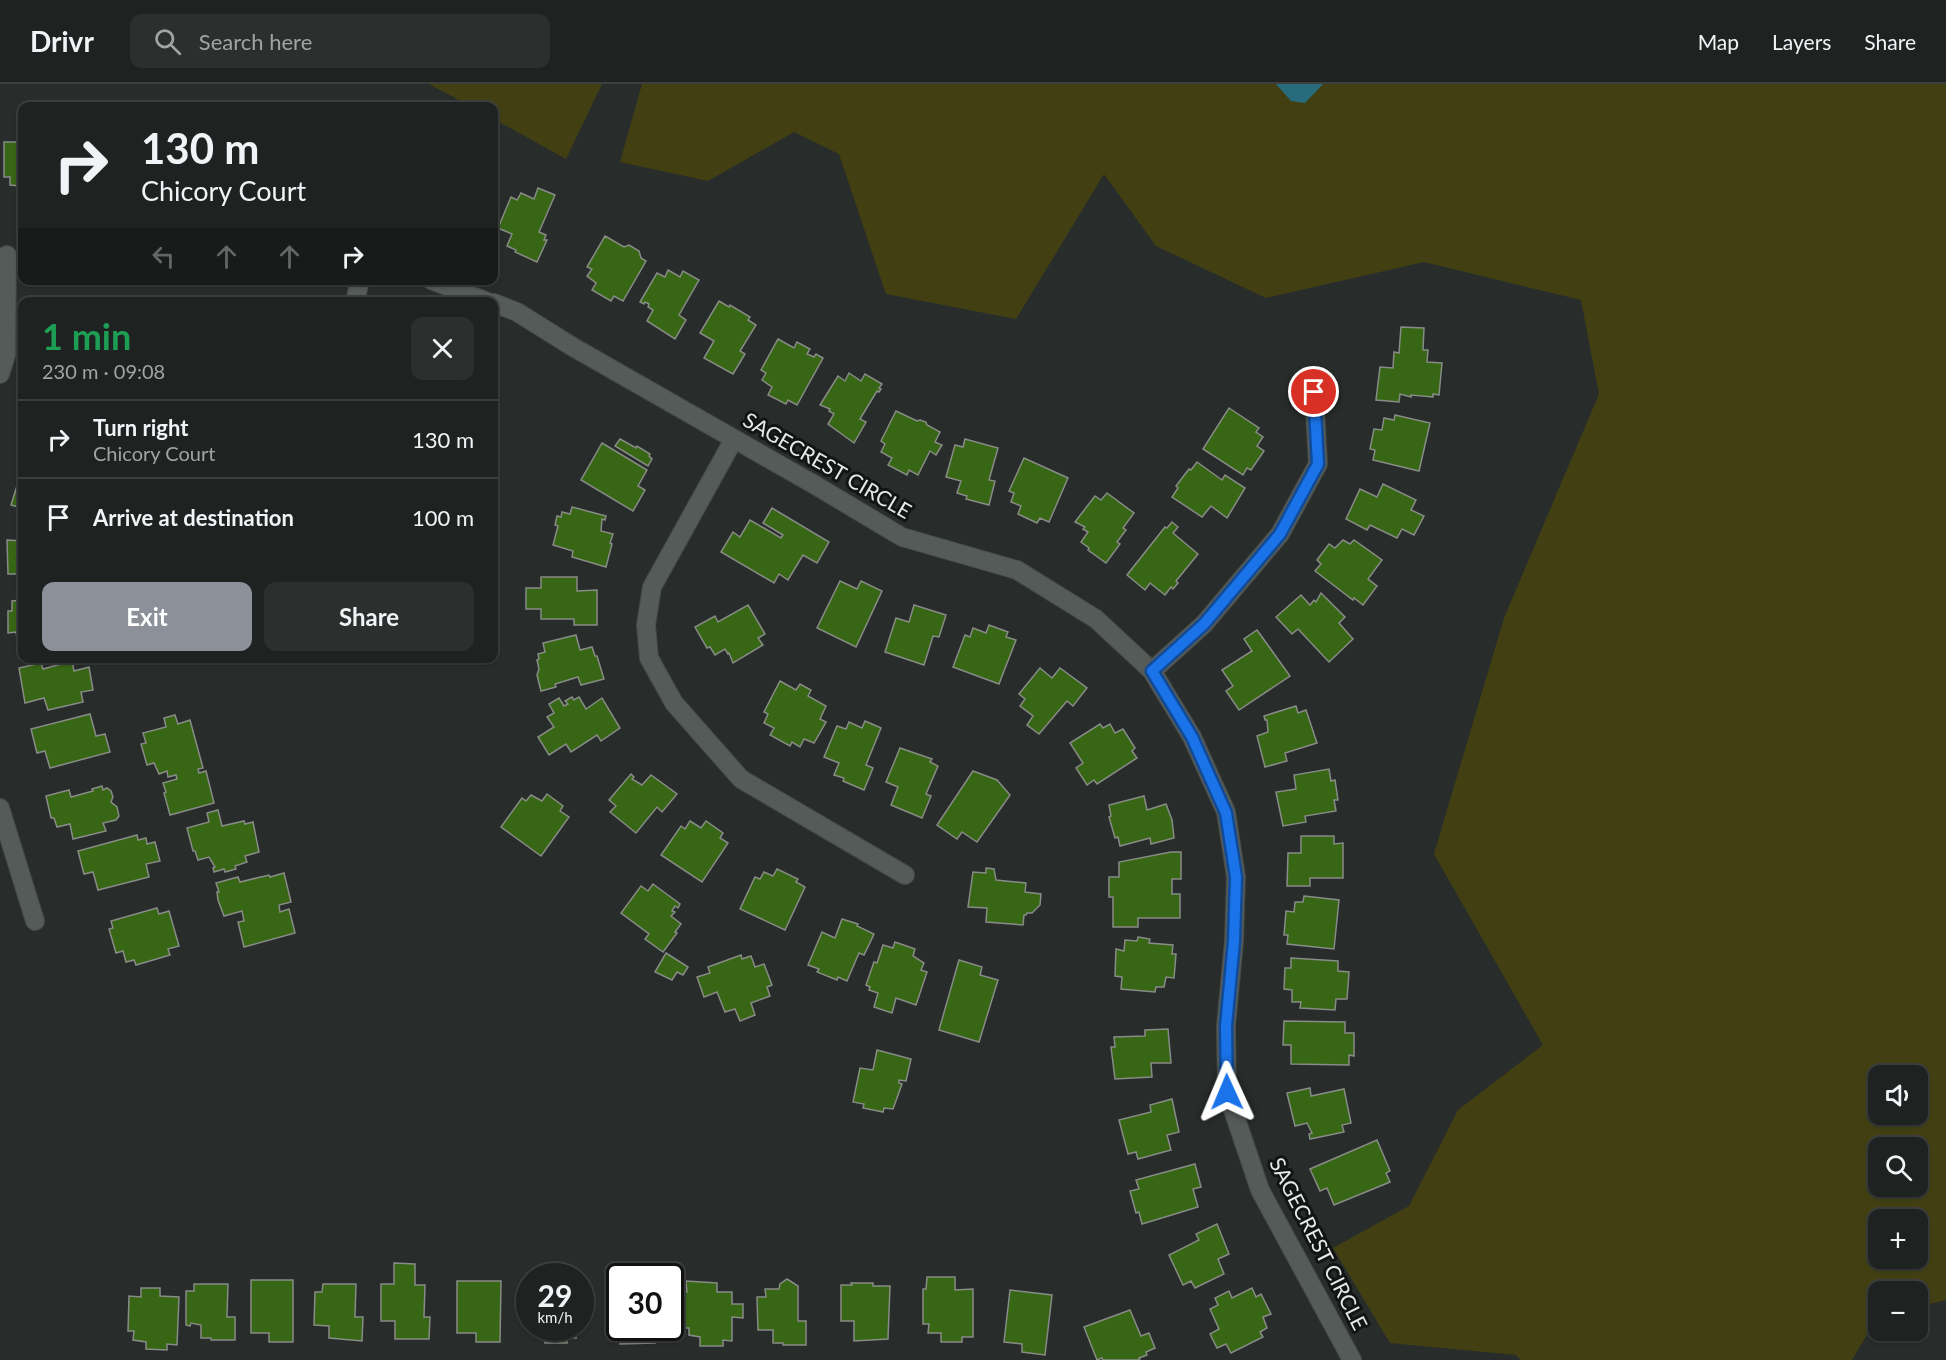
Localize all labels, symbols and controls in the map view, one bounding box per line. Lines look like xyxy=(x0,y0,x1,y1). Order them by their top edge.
search box xyxy=(130,14,550,68)
text: Drivr xyxy=(30,24,94,58)
icon: search xyxy=(151,25,184,58)
text: Search here xyxy=(199,28,312,55)
text: Map xyxy=(1698,29,1739,54)
text: Layers xyxy=(1772,29,1831,54)
text: Share xyxy=(1864,29,1916,54)
text: 130 m xyxy=(141,123,259,173)
icon: right xyxy=(42,126,120,204)
text: Chicory Court xyxy=(141,174,306,207)
icon: left xyxy=(147,240,180,273)
icon: ahead xyxy=(210,240,243,273)
icon: ahead xyxy=(273,240,306,273)
icon: right xyxy=(336,240,369,273)
text: 1 min xyxy=(42,314,131,358)
button: close xyxy=(411,317,474,380)
text: 230 m · 09:08 xyxy=(42,359,165,383)
pin xyxy=(1288,366,1339,417)
icon: arrive xyxy=(1297,375,1330,408)
street label: SAGECREST CIRCLE xyxy=(739,406,916,523)
text: Turn right xyxy=(93,414,188,441)
icon: right xyxy=(42,423,75,456)
text: 130 m xyxy=(412,426,474,453)
text: Chicory Court xyxy=(93,441,215,465)
icon: arrive xyxy=(42,501,75,534)
text: Arrive at destination xyxy=(93,504,294,531)
text: 100 m xyxy=(412,504,474,531)
button: Exit xyxy=(42,582,252,651)
button: Share xyxy=(264,582,474,651)
position arrow xyxy=(1195,1060,1259,1124)
map controls xyxy=(1868,1065,1928,1341)
button: sound xyxy=(1868,1065,1928,1125)
button: search xyxy=(1868,1137,1928,1197)
street label: SAGECREST CIRCLE xyxy=(1265,1153,1374,1334)
button: + xyxy=(1868,1209,1928,1269)
speed limit sign: 30 xyxy=(606,1263,684,1341)
text: 29 xyxy=(538,1277,572,1313)
button: − xyxy=(1868,1281,1928,1341)
text: km/h xyxy=(537,1308,573,1326)

